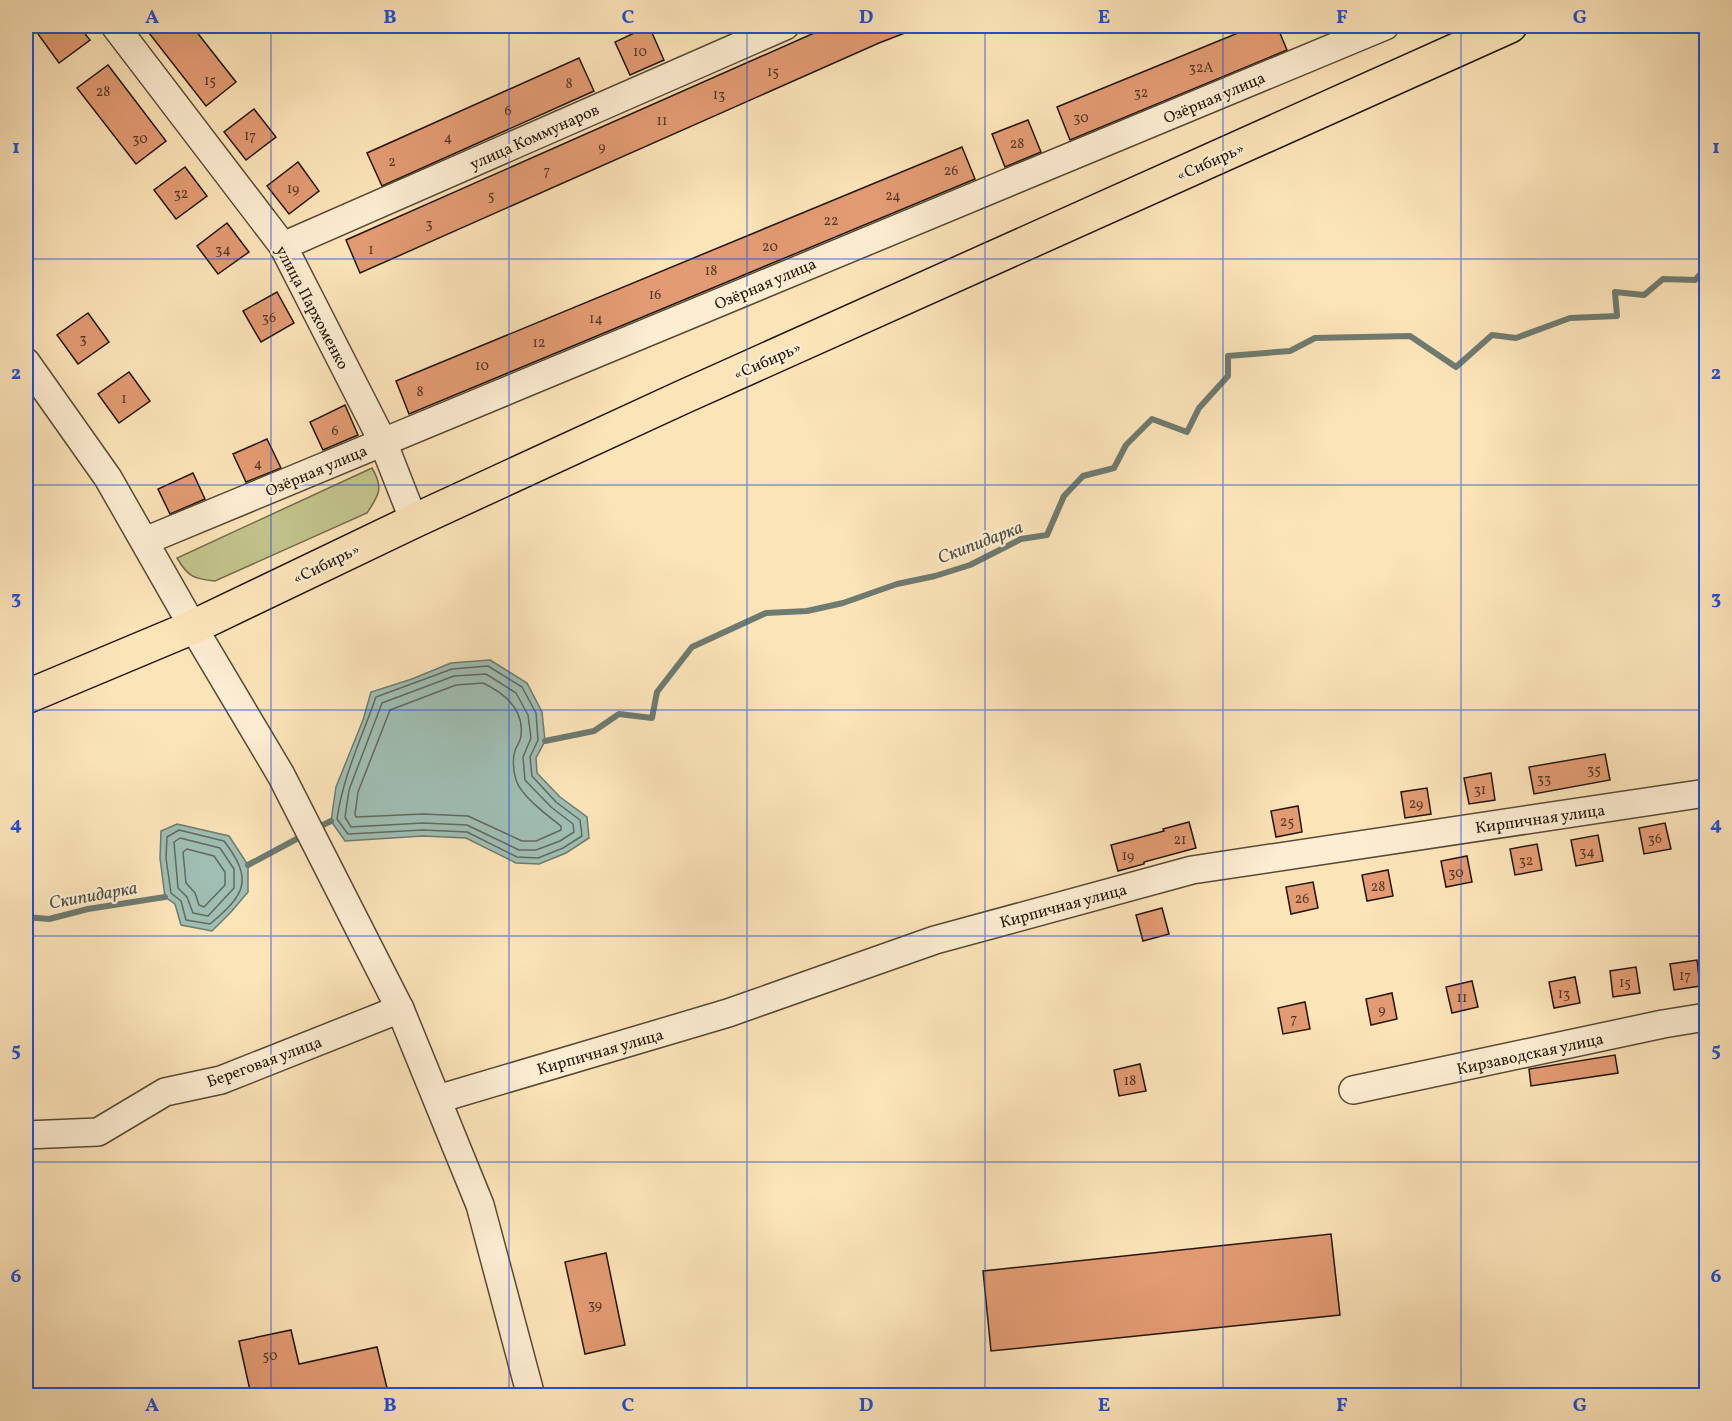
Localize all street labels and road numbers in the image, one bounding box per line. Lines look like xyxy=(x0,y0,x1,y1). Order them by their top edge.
street label: Озёрная улица xyxy=(1160,67,1269,130)
street label: улица Коммунаров xyxy=(467,99,603,176)
street label: «Сибирь» xyxy=(1173,138,1248,188)
street label: улица Пархоменко xyxy=(269,242,353,374)
street label: Озёрная улица xyxy=(711,253,820,316)
street label: «Сибирь» xyxy=(730,337,805,387)
street label: Озёрная улица xyxy=(262,440,371,503)
street label: «Сибирь» xyxy=(290,539,364,590)
street label: Кирпичная улица xyxy=(1474,800,1607,840)
street label: Кирпичная улица xyxy=(998,879,1130,934)
street label: Кирпичная улица xyxy=(535,1024,666,1082)
street label: Кирзаводская улица xyxy=(1455,1029,1606,1081)
street label: Береговая улица xyxy=(204,1032,325,1094)

